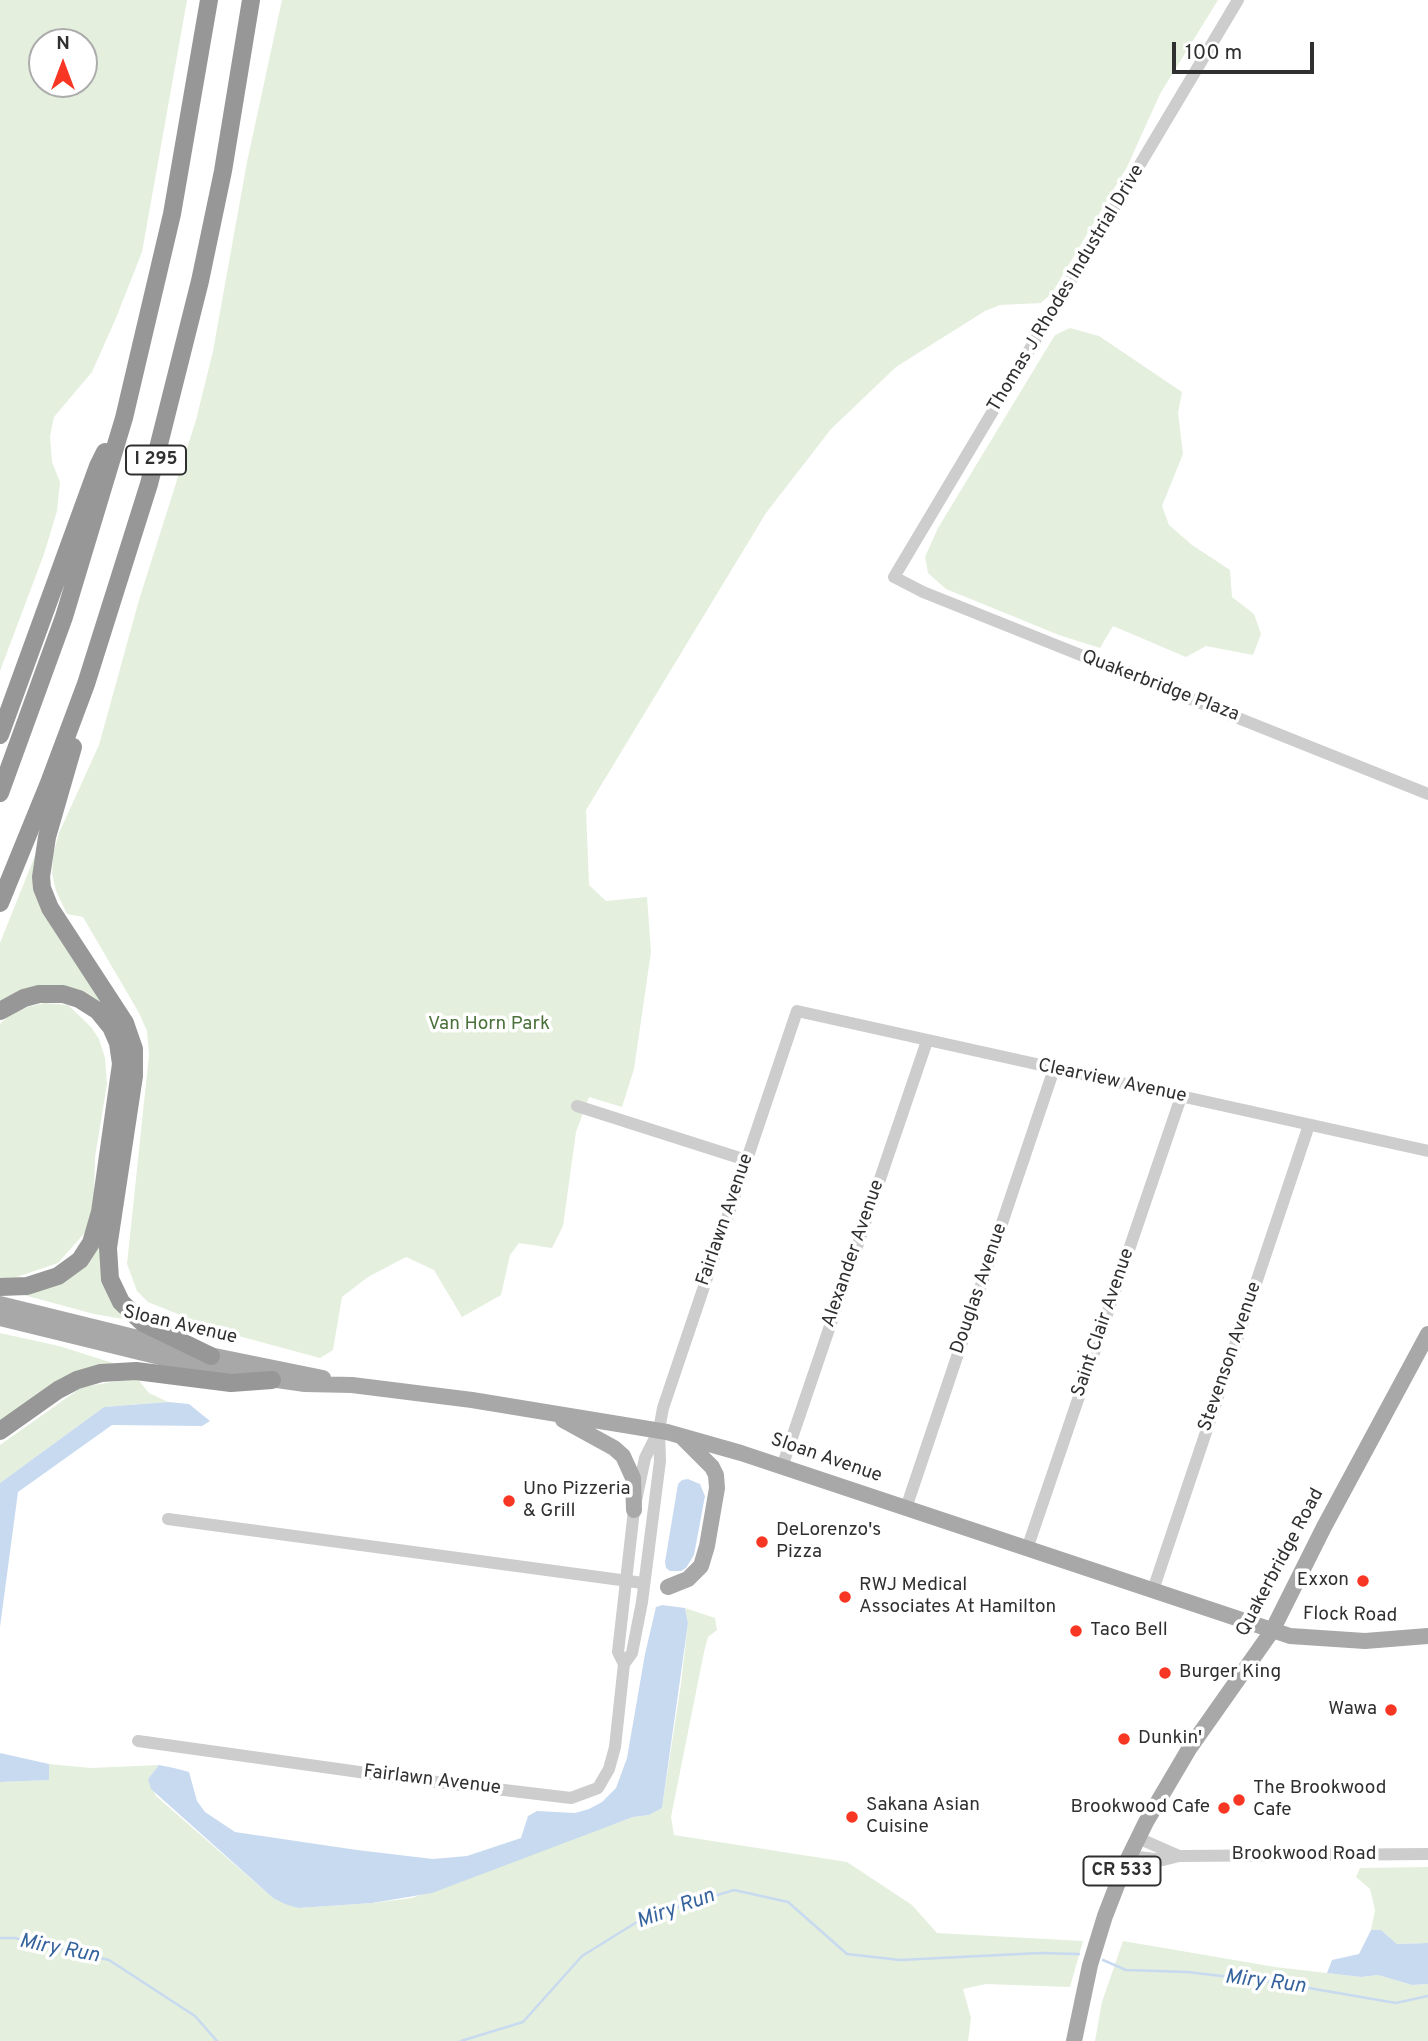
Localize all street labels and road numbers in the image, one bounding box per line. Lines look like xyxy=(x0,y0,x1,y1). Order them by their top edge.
street label: Thomas J Rhodes Industrial Drive xyxy=(984,161,1150,417)
road number: I 295 xyxy=(126,446,186,474)
street label: Quakerbridge Plaza xyxy=(1078,646,1242,728)
street label: Clearview Avenue xyxy=(1036,1055,1188,1109)
street label: Fairlawn Avenue xyxy=(693,1151,759,1289)
street label: Alexander Avenue xyxy=(818,1177,890,1331)
street label: Douglas Avenue xyxy=(947,1221,1013,1357)
street label: Saint Clair Avenue xyxy=(1068,1246,1140,1400)
street label: Stevenson Avenue xyxy=(1195,1279,1267,1435)
street label: Sloan Avenue xyxy=(121,1302,239,1350)
street label: Sloan Avenue xyxy=(767,1429,885,1489)
street label: Quakerbridge Road xyxy=(1232,1485,1330,1641)
street label: Flock Road xyxy=(1303,1604,1397,1628)
street label: Fairlawn Avenue xyxy=(362,1761,502,1801)
street label: Brookwood Road xyxy=(1231,1844,1377,1866)
road number: CR 533 xyxy=(1084,1856,1160,1885)

